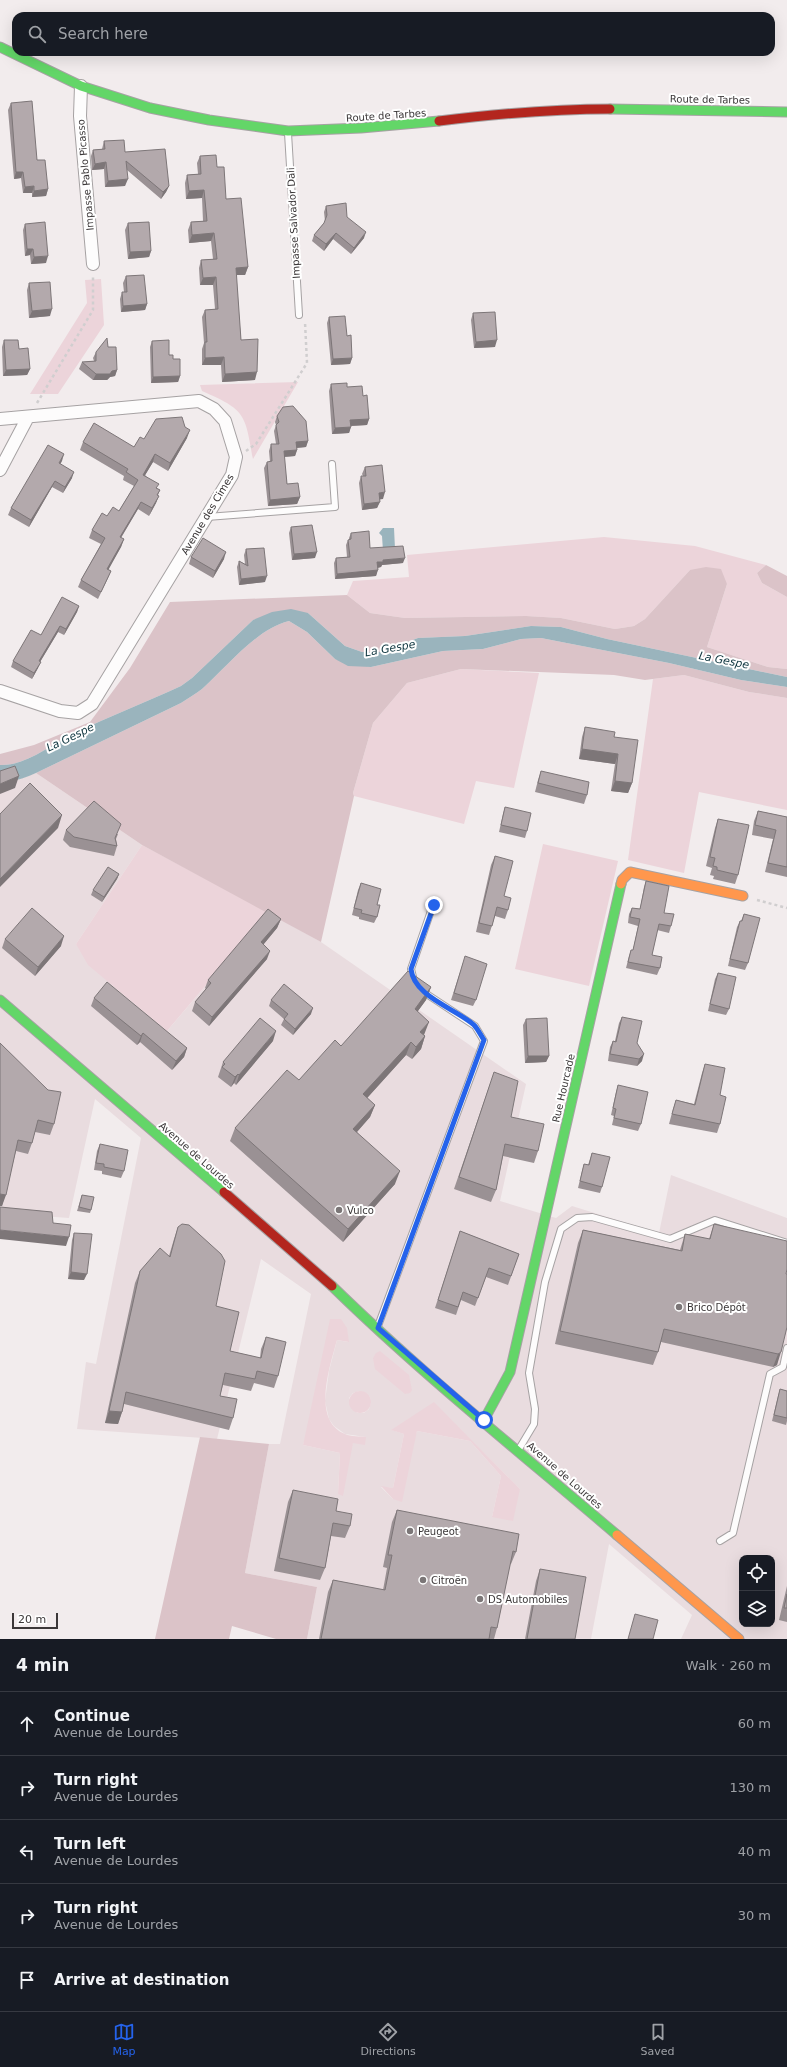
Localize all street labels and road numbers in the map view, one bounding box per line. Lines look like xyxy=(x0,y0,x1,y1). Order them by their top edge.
street label: Route de Tarbes xyxy=(670,93,750,106)
street label: Route de Tarbes xyxy=(346,107,426,124)
street label: Impasse Pablo Picasso xyxy=(75,119,96,231)
street label: Impasse Salvador Dali xyxy=(285,167,302,279)
street label: Avenue des Cimes xyxy=(179,472,236,557)
street label: Rue Hourcade xyxy=(550,1053,577,1124)
street label: Avenue de Lourdes xyxy=(157,1120,236,1191)
street label: Avenue de Lourdes xyxy=(525,1440,604,1511)

